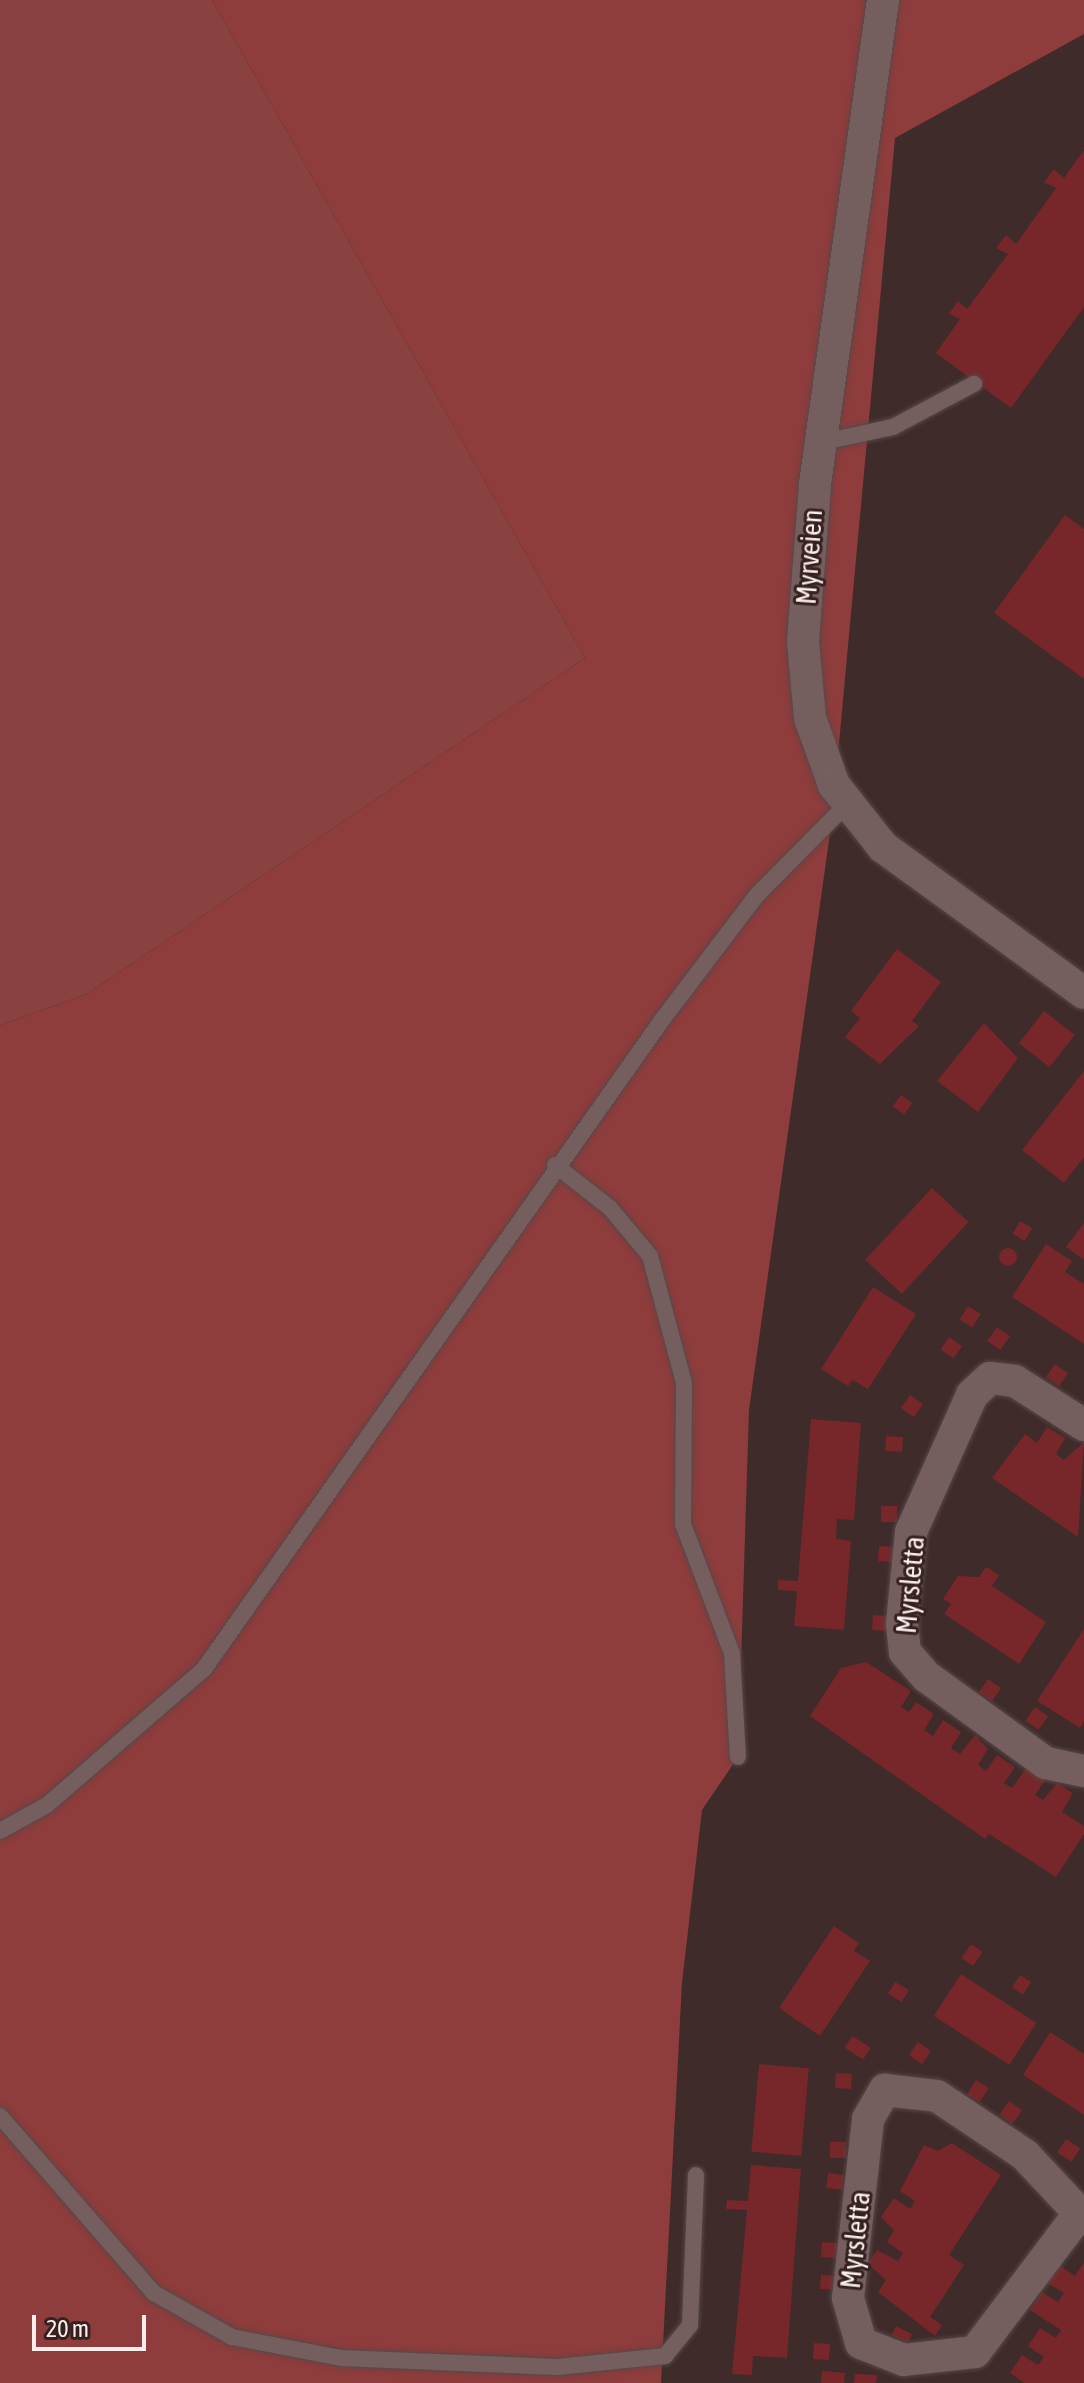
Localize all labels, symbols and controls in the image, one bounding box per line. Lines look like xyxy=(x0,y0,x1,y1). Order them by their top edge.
street label: Myrveien xyxy=(789,508,829,606)
street label: Myrsletta xyxy=(889,1535,931,1635)
street label: Myrsletta xyxy=(833,2190,877,2290)
scale bar xyxy=(36,2299,150,2349)
text: 20 m xyxy=(46,2315,89,2342)

